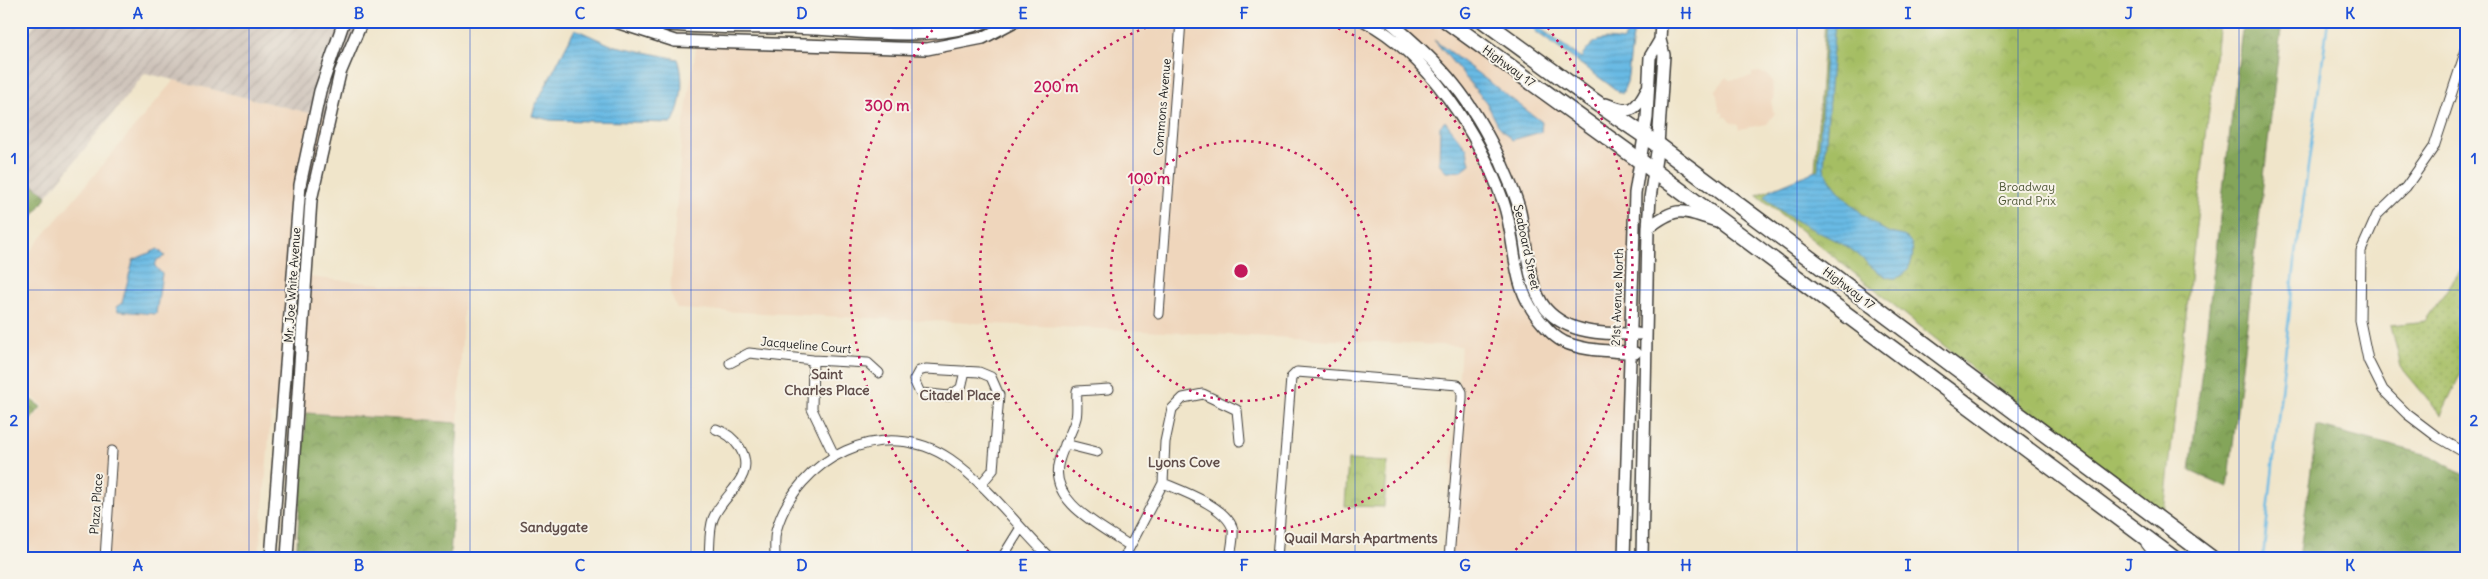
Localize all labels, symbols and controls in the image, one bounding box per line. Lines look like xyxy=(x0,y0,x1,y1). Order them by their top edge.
text: A xyxy=(133,3,143,23)
text: B xyxy=(354,3,365,23)
text: C xyxy=(575,3,586,23)
text: D xyxy=(796,3,808,23)
text: E xyxy=(1018,3,1028,23)
text: F xyxy=(1239,3,1249,23)
text: G xyxy=(1459,3,1471,23)
text: H xyxy=(1680,3,1692,23)
text: I xyxy=(1905,3,1912,23)
text: J xyxy=(2125,3,2134,23)
text: K xyxy=(2345,3,2355,23)
street label: Highway 17 xyxy=(1480,42,1538,90)
street label: Commons Avenue xyxy=(1150,58,1174,156)
text: 200 m xyxy=(1034,77,1078,96)
text: 300 m xyxy=(865,96,910,115)
text: 1 xyxy=(11,148,17,168)
text: 1 xyxy=(2471,148,2477,168)
text: 100 m xyxy=(1128,169,1170,188)
park label: Broadway Grand Prix xyxy=(1998,179,2056,208)
street label: Seaboard Street xyxy=(1511,203,1543,291)
street label: Mr. Joe White Avenue xyxy=(280,227,304,343)
street label: 21st Avenue North xyxy=(1608,248,1626,346)
centre of rings xyxy=(1232,262,1250,280)
street label: Highway 17 xyxy=(1820,264,1878,313)
street label: Jacqueline Court xyxy=(760,334,852,356)
district label: Saint Charles Place xyxy=(784,365,870,399)
district label: Citadel Place xyxy=(919,386,1001,404)
text: 2 xyxy=(10,410,19,430)
text: 2 xyxy=(2470,410,2479,430)
district label: Lyons Cove xyxy=(1148,453,1221,471)
street label: Plaza Place xyxy=(86,473,106,535)
district label: Sandygate xyxy=(520,518,588,536)
district label: Quail Marsh Apartments xyxy=(1284,529,1438,547)
text: A xyxy=(133,555,143,575)
text: B xyxy=(354,555,365,575)
text: C xyxy=(575,555,586,575)
text: D xyxy=(796,555,808,575)
text: E xyxy=(1018,555,1028,575)
text: F xyxy=(1239,555,1249,575)
text: G xyxy=(1459,555,1471,575)
text: H xyxy=(1680,555,1692,575)
text: I xyxy=(1905,555,1912,575)
text: J xyxy=(2125,555,2134,575)
text: K xyxy=(2345,555,2355,575)

